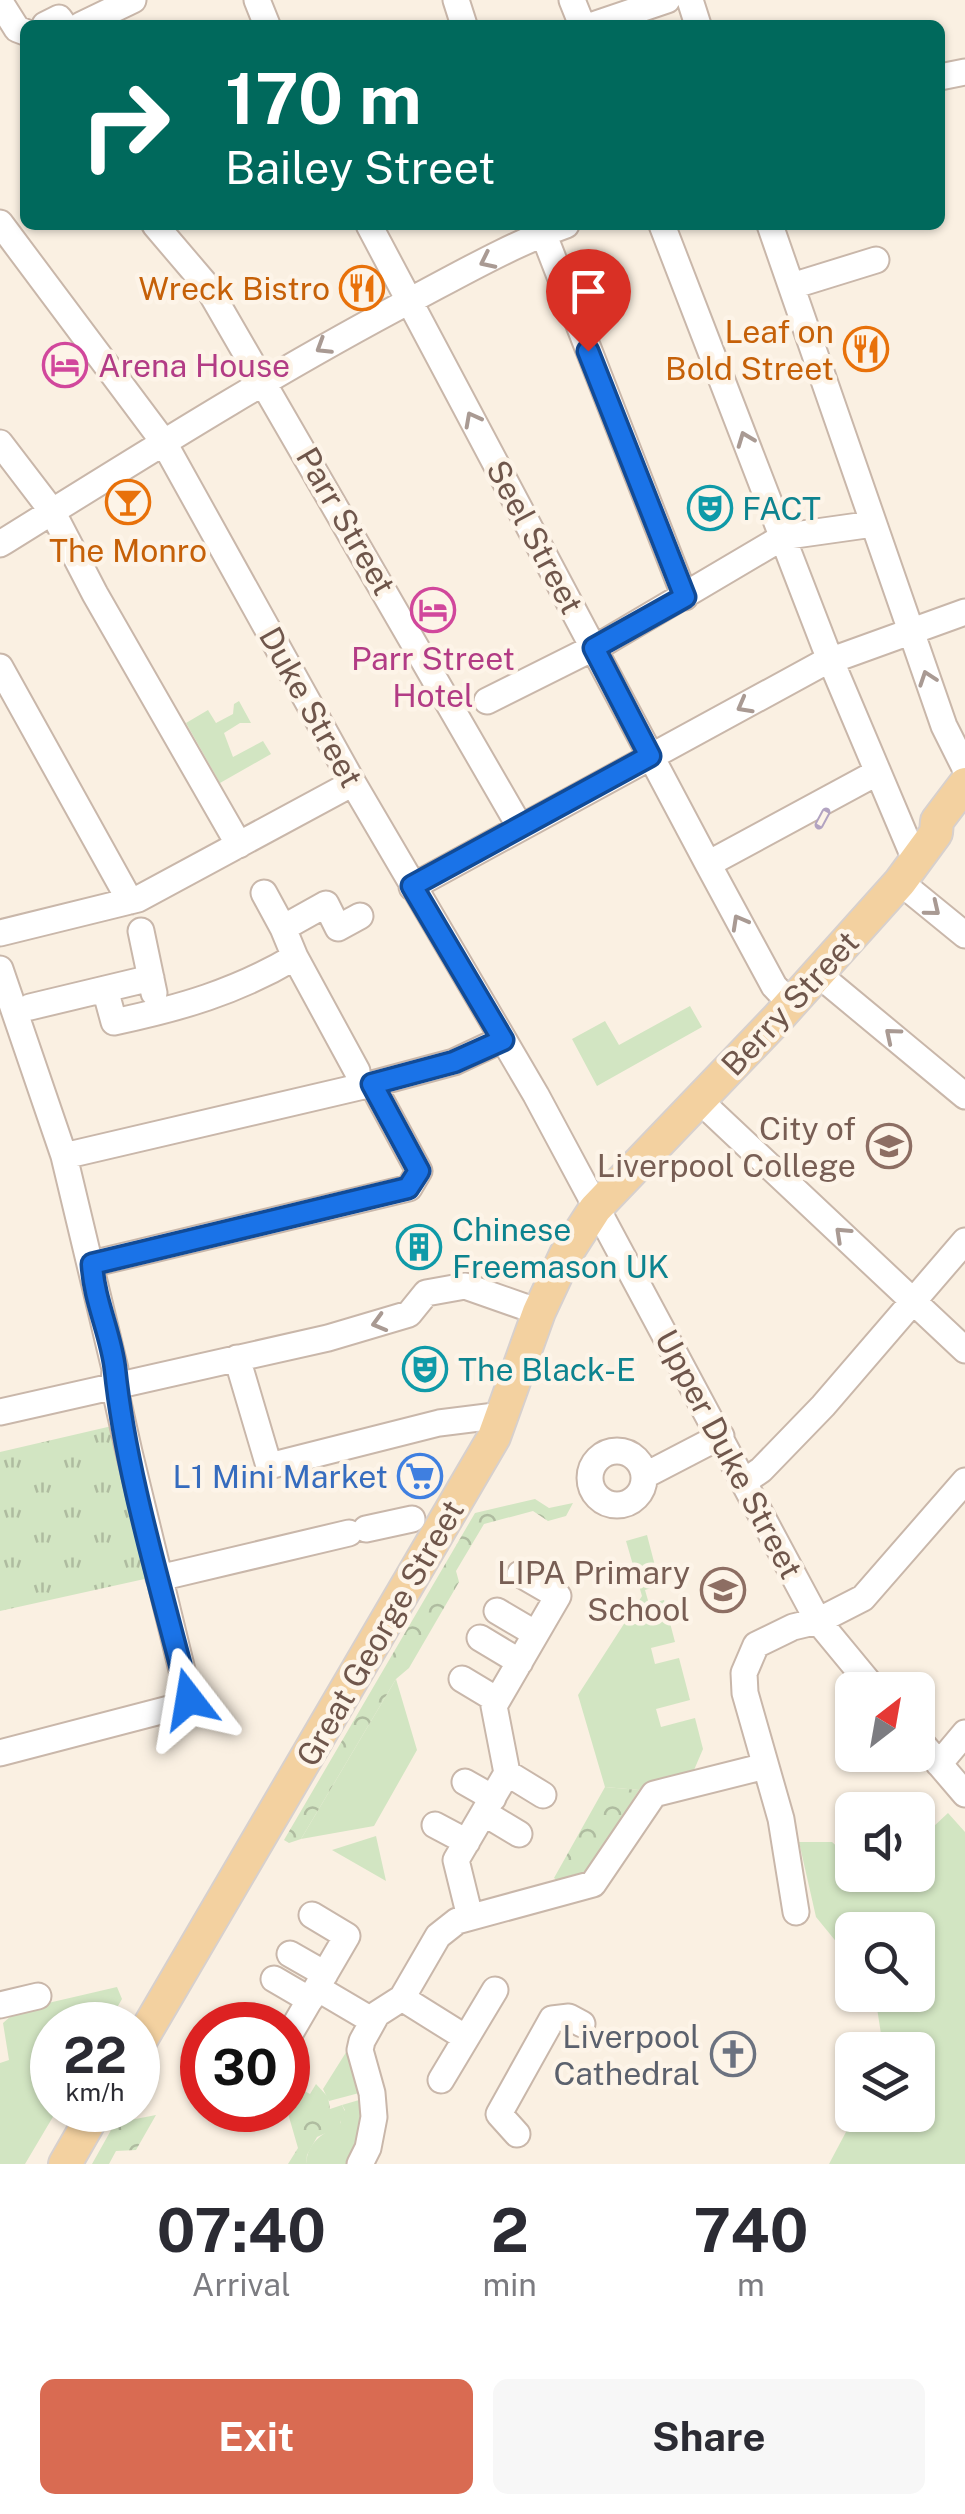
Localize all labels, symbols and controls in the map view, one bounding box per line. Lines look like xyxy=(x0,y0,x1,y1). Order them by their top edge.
text: 170 m xyxy=(225,57,422,140)
icon: right xyxy=(60,60,190,190)
text: Bailey Street xyxy=(225,141,495,194)
one-way arrow xyxy=(479,249,497,268)
pin xyxy=(546,249,631,352)
icon: arrive xyxy=(561,264,616,319)
restaurant icon: Wreck Bistro xyxy=(339,265,385,311)
place label: Wreck Bistro xyxy=(138,270,330,307)
place label: Leaf on Bold Street xyxy=(665,313,834,387)
restaurant icon: Leaf on Bold Street xyxy=(843,326,889,372)
one-way arrow xyxy=(316,335,334,354)
hotel icon: Arena House xyxy=(42,342,88,388)
place label: Arena House xyxy=(98,347,290,384)
one-way arrow xyxy=(465,411,484,429)
one-way arrow xyxy=(737,432,757,449)
street label: Parr Street xyxy=(289,441,403,601)
street label: Seel Street xyxy=(479,454,591,620)
bar icon: The Monro xyxy=(105,479,151,525)
theatre icon: FACT xyxy=(687,485,733,531)
place label: FACT xyxy=(742,490,821,527)
place label: The Monro xyxy=(49,532,207,569)
hotel icon: Parr Street Hotel xyxy=(410,587,456,633)
street label: Duke Street xyxy=(252,620,370,794)
place label: Parr Street Hotel xyxy=(351,640,515,714)
one-way arrow xyxy=(919,671,939,688)
one-way arrow xyxy=(737,693,755,713)
one-way arrow xyxy=(921,897,939,915)
one-way arrow xyxy=(732,915,751,933)
street label: Berry Street xyxy=(714,923,866,1083)
one-way arrow xyxy=(885,1029,903,1047)
place label: City of Liverpool College xyxy=(597,1110,856,1184)
school or university icon: City of Liverpool College xyxy=(866,1123,912,1169)
place label: Chinese Freemason UK xyxy=(452,1211,669,1285)
building icon: Chinese Freemason UK xyxy=(396,1224,442,1270)
one-way arrow xyxy=(835,1227,853,1245)
one-way arrow xyxy=(371,1311,388,1332)
street label: Upper Duke Street xyxy=(648,1323,810,1585)
theatre icon: The Black-E xyxy=(402,1346,448,1392)
place label: The Black-E xyxy=(458,1351,636,1388)
supermarket icon: L1 Mini Market xyxy=(397,1453,443,1499)
place label: L1 Mini Market xyxy=(173,1458,388,1495)
street label: Great George Street xyxy=(289,1493,471,1773)
place label: LIPA Primary School xyxy=(497,1554,690,1628)
school or university icon: LIPA Primary School xyxy=(700,1567,746,1613)
position arrow xyxy=(137,1647,241,1751)
north arrow xyxy=(835,1672,935,1772)
map controls xyxy=(835,1672,935,2132)
button: sound xyxy=(835,1792,935,1892)
button: search xyxy=(835,1912,935,2012)
speed limit sign: 30 xyxy=(180,2002,310,2132)
place label: Liverpool Cathedral xyxy=(554,2018,700,2092)
text: 22 xyxy=(63,2025,127,2084)
church icon: Liverpool Cathedral xyxy=(710,2031,756,2077)
button: layers xyxy=(835,2032,935,2132)
text: km/h xyxy=(66,2077,124,2107)
text: 07:40 xyxy=(157,2195,326,2266)
text: 2 xyxy=(491,2195,529,2266)
text: 740 xyxy=(694,2195,808,2266)
text: Arrival xyxy=(192,2266,291,2303)
text: min xyxy=(483,2266,537,2303)
text: m xyxy=(737,2266,765,2303)
button: Exit xyxy=(40,2379,473,2494)
button: Share xyxy=(493,2379,925,2494)

